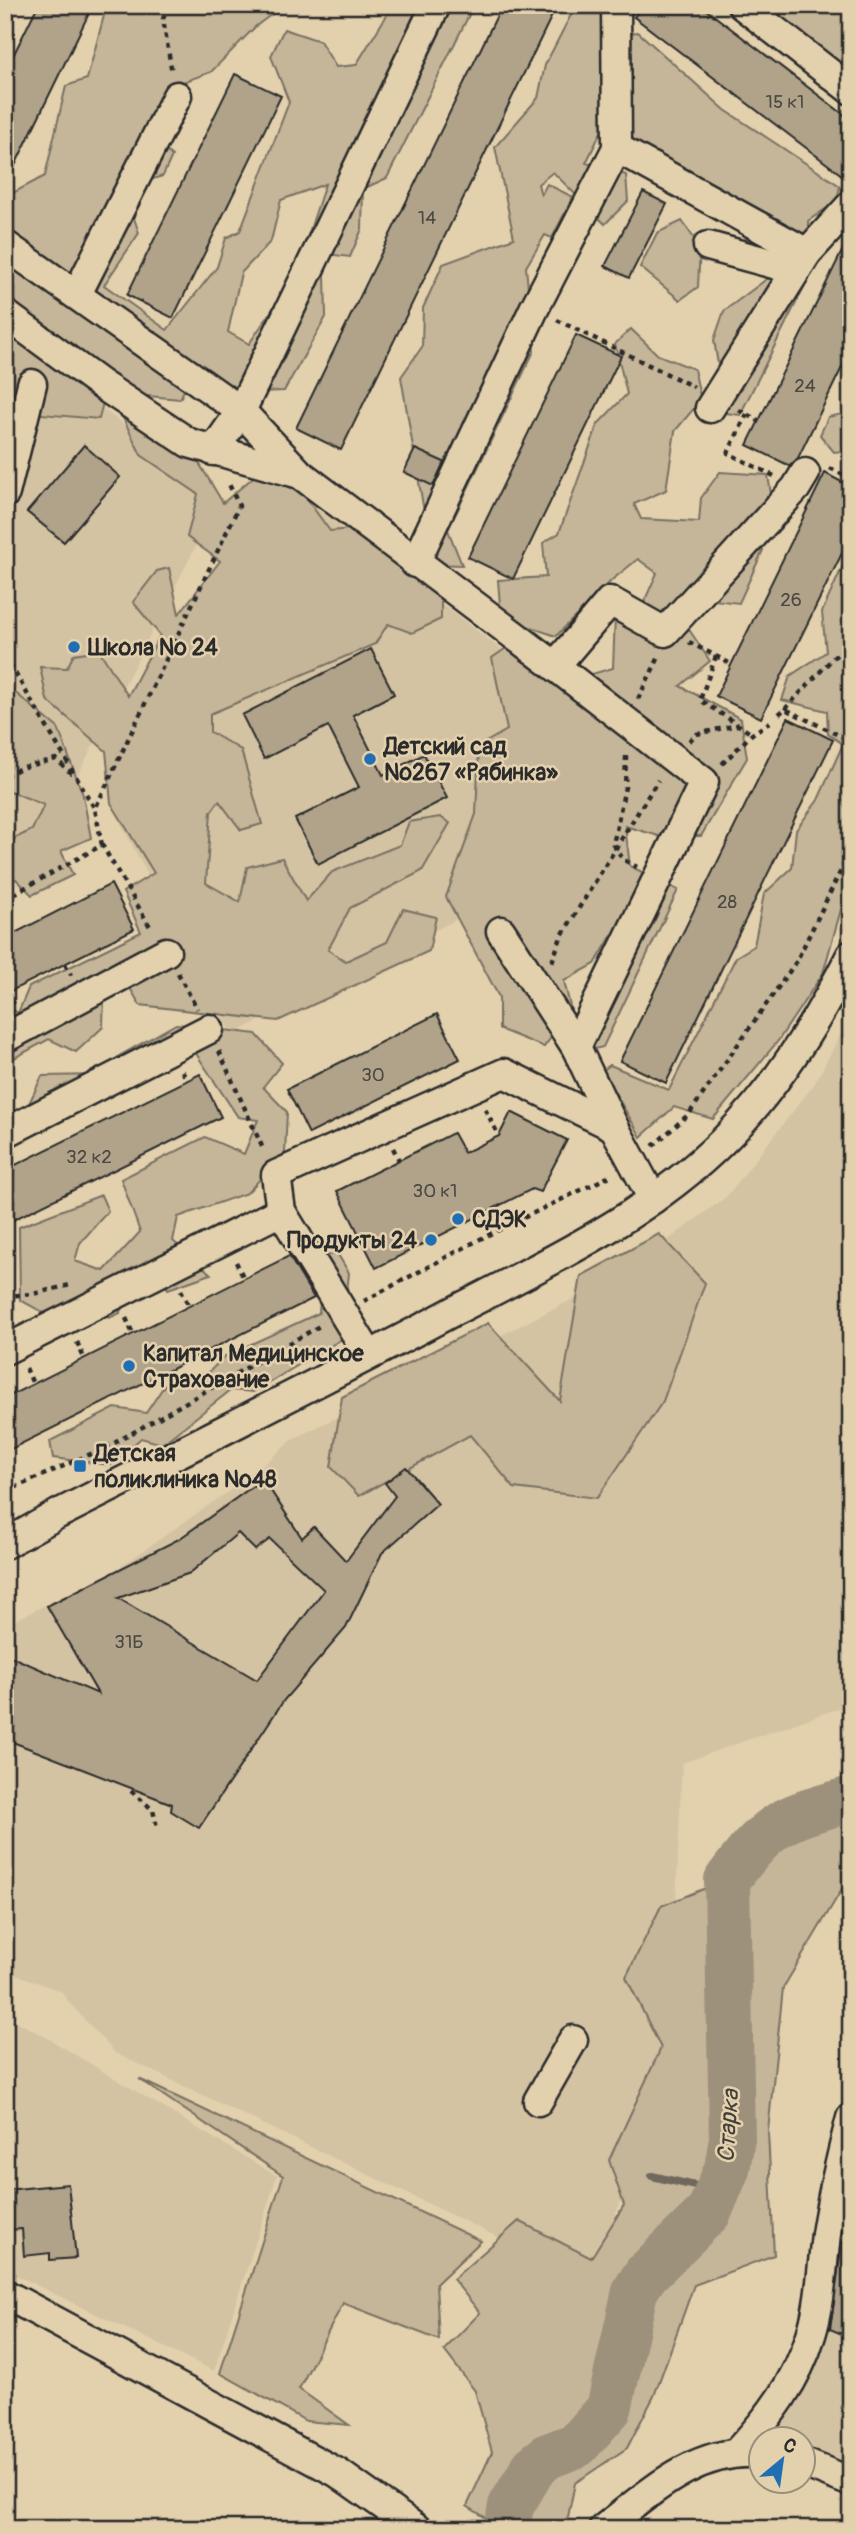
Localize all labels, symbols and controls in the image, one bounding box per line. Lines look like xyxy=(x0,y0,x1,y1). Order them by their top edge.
house number: 15 к1 xyxy=(765,90,805,114)
house number: 14 xyxy=(418,206,436,230)
house number: 24 xyxy=(794,374,816,398)
house number: 26 xyxy=(780,588,802,612)
place label: Школа № 24 xyxy=(87,633,219,662)
marker: Школа № 24 xyxy=(66,639,82,655)
place label: Детский сад №267 «Рябинка» xyxy=(382,732,558,787)
marker: Детский сад №267 «Рябинка» xyxy=(362,751,378,767)
house number: 28 xyxy=(717,890,737,914)
house number: 30 xyxy=(361,1063,385,1087)
house number: 32 к2 xyxy=(66,1145,112,1169)
house number: 30 к1 xyxy=(413,1179,457,1203)
place label: СДЭК xyxy=(472,1205,527,1234)
marker: СДЭК xyxy=(450,1211,466,1227)
place label: Продукты 24 xyxy=(287,1226,418,1255)
marker: Продукты 24 xyxy=(423,1232,439,1248)
place label: Капитал Медицинское Страхование xyxy=(143,1339,364,1394)
marker: Капитал Медицинское Страхование xyxy=(121,1358,137,1374)
place label: Детская поликлиника №48 xyxy=(92,1439,277,1494)
marker: Детская поликлиника №48 xyxy=(72,1458,88,1474)
house number: 31Б xyxy=(114,1630,144,1654)
water label: Старка xyxy=(711,2087,746,2163)
north arrow xyxy=(748,2426,818,2496)
text: С xyxy=(779,2433,801,2459)

